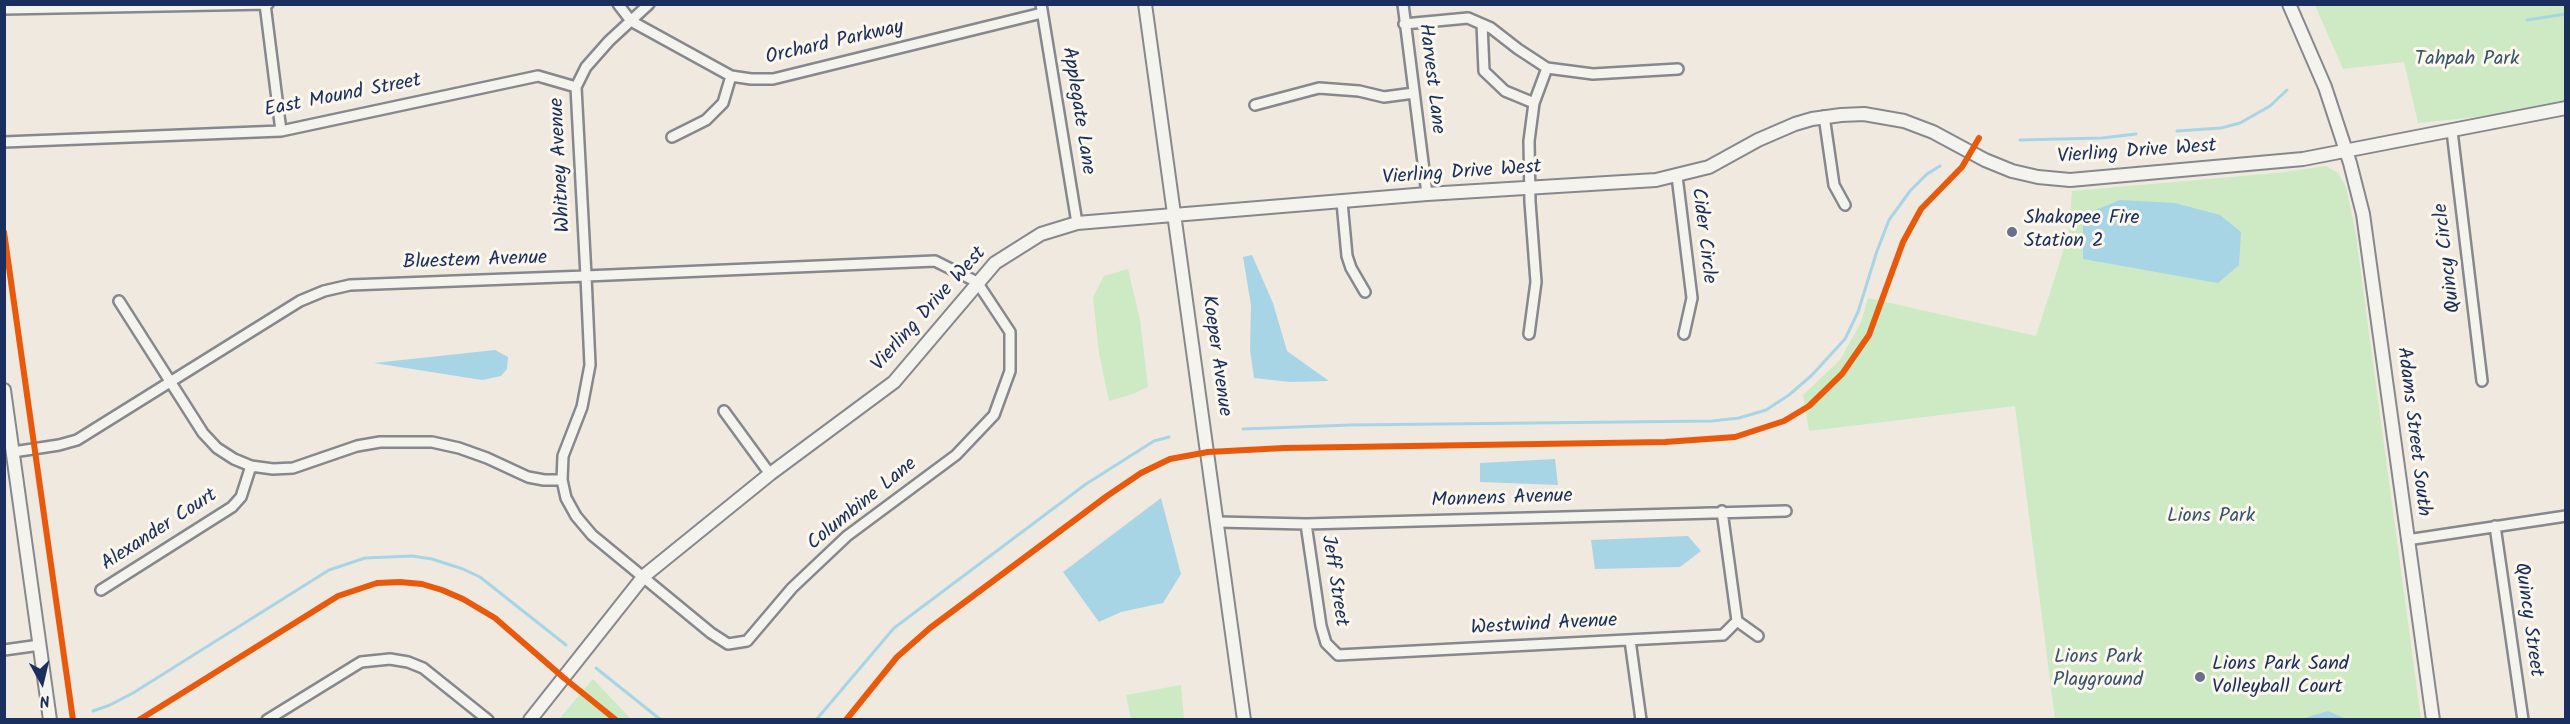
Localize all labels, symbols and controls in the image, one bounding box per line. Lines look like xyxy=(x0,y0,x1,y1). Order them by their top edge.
street label: Orchard Parkway xyxy=(764,16,906,72)
street label: Harvest Lane xyxy=(1411,22,1449,136)
street label: Applegate Lane xyxy=(1055,46,1099,176)
park label: Tahpah Park xyxy=(2415,49,2519,73)
street label: East Mound Street xyxy=(263,70,423,124)
street label: Whitney Avenue xyxy=(546,97,578,233)
street label: Vierling Drive West xyxy=(2057,135,2217,171)
street label: Vierling Drive West xyxy=(1382,156,1542,192)
street label: Cider Circle xyxy=(1684,187,1720,285)
street label: Quincy Circle xyxy=(2430,202,2468,314)
place label: Shakopee Fire Station 2 xyxy=(2024,208,2140,255)
marker: Shakopee Fire Station 2 xyxy=(2005,225,2019,239)
street label: Vierling Drive West xyxy=(868,243,992,377)
street label: Bluestem Avenue xyxy=(402,247,548,277)
street label: Koeper Avenue xyxy=(1195,294,1235,418)
street label: Adams Street South xyxy=(2390,346,2434,518)
street label: Columbine Lane xyxy=(803,453,923,557)
street label: Alexander Court xyxy=(98,485,222,577)
street label: Monnens Avenue xyxy=(1431,486,1573,514)
park label: Lions Park xyxy=(2167,506,2255,530)
street label: Jeff Street xyxy=(1314,534,1352,628)
street label: Quincy Street xyxy=(2507,561,2547,679)
street label: Westwind Avenue xyxy=(1470,610,1618,642)
park label: Lions Park Playground xyxy=(2053,647,2143,694)
north arrow xyxy=(12,652,72,712)
place label: Lions Park Sand Volleyball Court xyxy=(2212,654,2349,701)
marker: Lions Park Sand Volleyball Court xyxy=(2193,670,2207,684)
text: N xyxy=(38,687,51,713)

